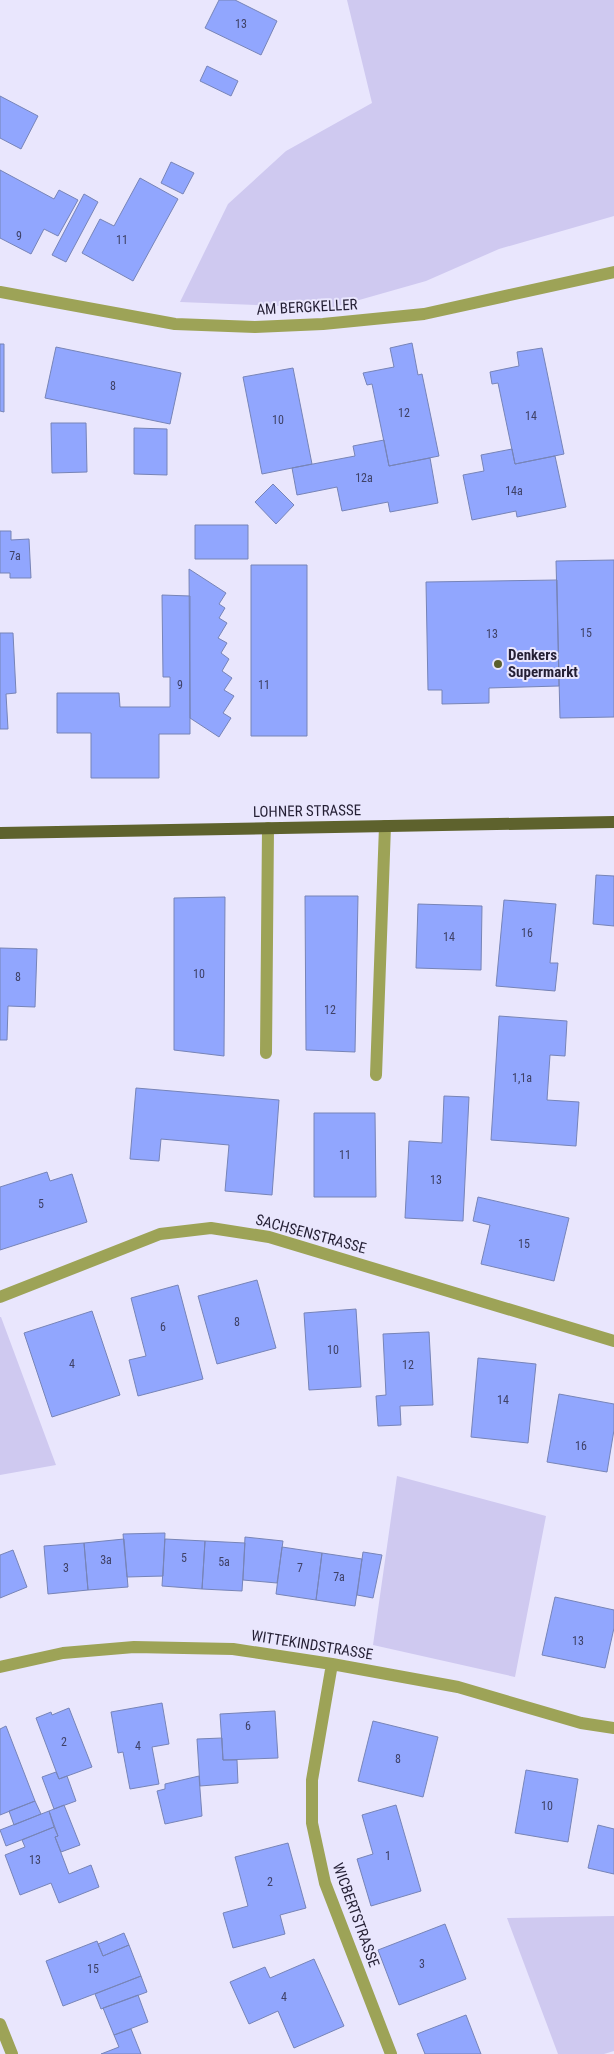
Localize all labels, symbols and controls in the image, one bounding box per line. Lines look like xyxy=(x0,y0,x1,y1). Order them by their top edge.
house number: 13 xyxy=(235,17,247,31)
house number: 9 xyxy=(16,229,22,243)
house number: 11 xyxy=(116,233,128,247)
street label: AM BERGKELLER xyxy=(256,295,358,319)
house number: 8 xyxy=(110,379,116,393)
house number: 12 xyxy=(398,406,410,420)
house number: 14 xyxy=(525,409,537,423)
house number: 10 xyxy=(272,413,284,427)
house number: 12a xyxy=(355,471,373,485)
house number: 14a xyxy=(505,484,523,498)
house number: 7a xyxy=(9,549,21,563)
house number: 15 xyxy=(580,626,592,640)
house number: 13 xyxy=(486,627,498,641)
place label: Denkers Supermarkt xyxy=(508,646,578,681)
marker: Denkers Supermarkt xyxy=(492,658,504,670)
house number: 9 xyxy=(177,678,183,692)
house number: 11 xyxy=(258,678,270,692)
street label: LOHNER STRASSE xyxy=(253,801,361,821)
house number: 16 xyxy=(521,926,533,940)
house number: 14 xyxy=(443,930,455,944)
house number: 10 xyxy=(193,967,205,981)
house number: 8 xyxy=(15,970,21,984)
house number: 12 xyxy=(324,1003,336,1017)
house number: 1,1a xyxy=(512,1071,532,1085)
house number: 11 xyxy=(339,1148,351,1162)
house number: 13 xyxy=(430,1173,442,1187)
house number: 5 xyxy=(38,1197,44,1211)
street label: SACHSENSTRASSE xyxy=(254,1211,368,1257)
house number: 15 xyxy=(518,1237,530,1251)
house number: 8 xyxy=(234,1315,240,1329)
house number: 6 xyxy=(160,1320,166,1334)
house number: 10 xyxy=(327,1343,339,1357)
house number: 4 xyxy=(69,1357,75,1371)
house number: 12 xyxy=(402,1358,414,1372)
house number: 14 xyxy=(497,1393,509,1407)
house number: 16 xyxy=(575,1439,587,1453)
house number: 5 xyxy=(181,1551,187,1565)
house number: 3a xyxy=(100,1553,112,1567)
house number: 5a xyxy=(218,1555,230,1569)
house number: 3 xyxy=(63,1561,69,1575)
house number: 7 xyxy=(297,1561,303,1575)
house number: 7a xyxy=(333,1570,345,1584)
street label: WITTEKINDSTRASSE xyxy=(250,1626,374,1664)
house number: 13 xyxy=(572,1634,584,1648)
house number: 6 xyxy=(245,1719,251,1733)
house number: 2 xyxy=(61,1735,67,1749)
house number: 4 xyxy=(135,1739,141,1753)
house number: 8 xyxy=(395,1752,401,1766)
house number: 10 xyxy=(541,1799,553,1813)
house number: 1 xyxy=(385,1849,391,1863)
house number: 13 xyxy=(29,1853,41,1867)
street label: WICBERTSTRASSE xyxy=(329,1860,383,1970)
house number: 2 xyxy=(267,1875,273,1889)
house number: 3 xyxy=(419,1957,425,1971)
house number: 15 xyxy=(87,1962,99,1976)
house number: 4 xyxy=(281,1990,287,2004)

